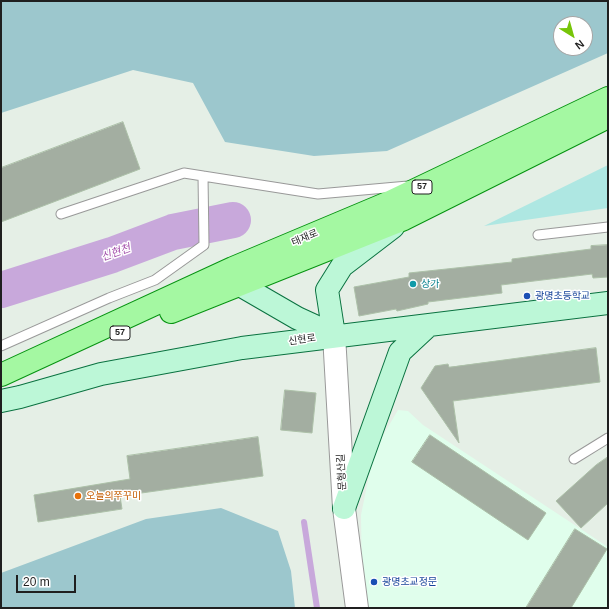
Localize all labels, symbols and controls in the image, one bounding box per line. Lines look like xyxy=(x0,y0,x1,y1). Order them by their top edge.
north arrow xyxy=(553,16,593,56)
text: N xyxy=(573,38,586,52)
road number: 57 xyxy=(412,180,432,194)
street label: 태재로 xyxy=(290,227,320,249)
water label: 신현천 xyxy=(99,242,133,264)
place label: 상가 xyxy=(421,278,439,290)
marker: 상가 xyxy=(408,279,418,289)
place label: 광명초등학교 xyxy=(535,290,590,302)
marker: 광명초등학교 xyxy=(522,291,532,301)
road number: 57 xyxy=(110,326,130,340)
street label: 신현로 xyxy=(287,332,317,348)
street label: 문형산길 xyxy=(335,453,349,491)
place label: 오늘의쭈꾸미 xyxy=(86,490,141,502)
marker: 오늘의쭈꾸미 xyxy=(73,491,83,501)
scale bar xyxy=(18,567,78,593)
text: 20 m xyxy=(23,575,50,589)
place label: 광명초교정문 xyxy=(382,576,437,588)
marker: 광명초교정문 xyxy=(369,577,379,587)

